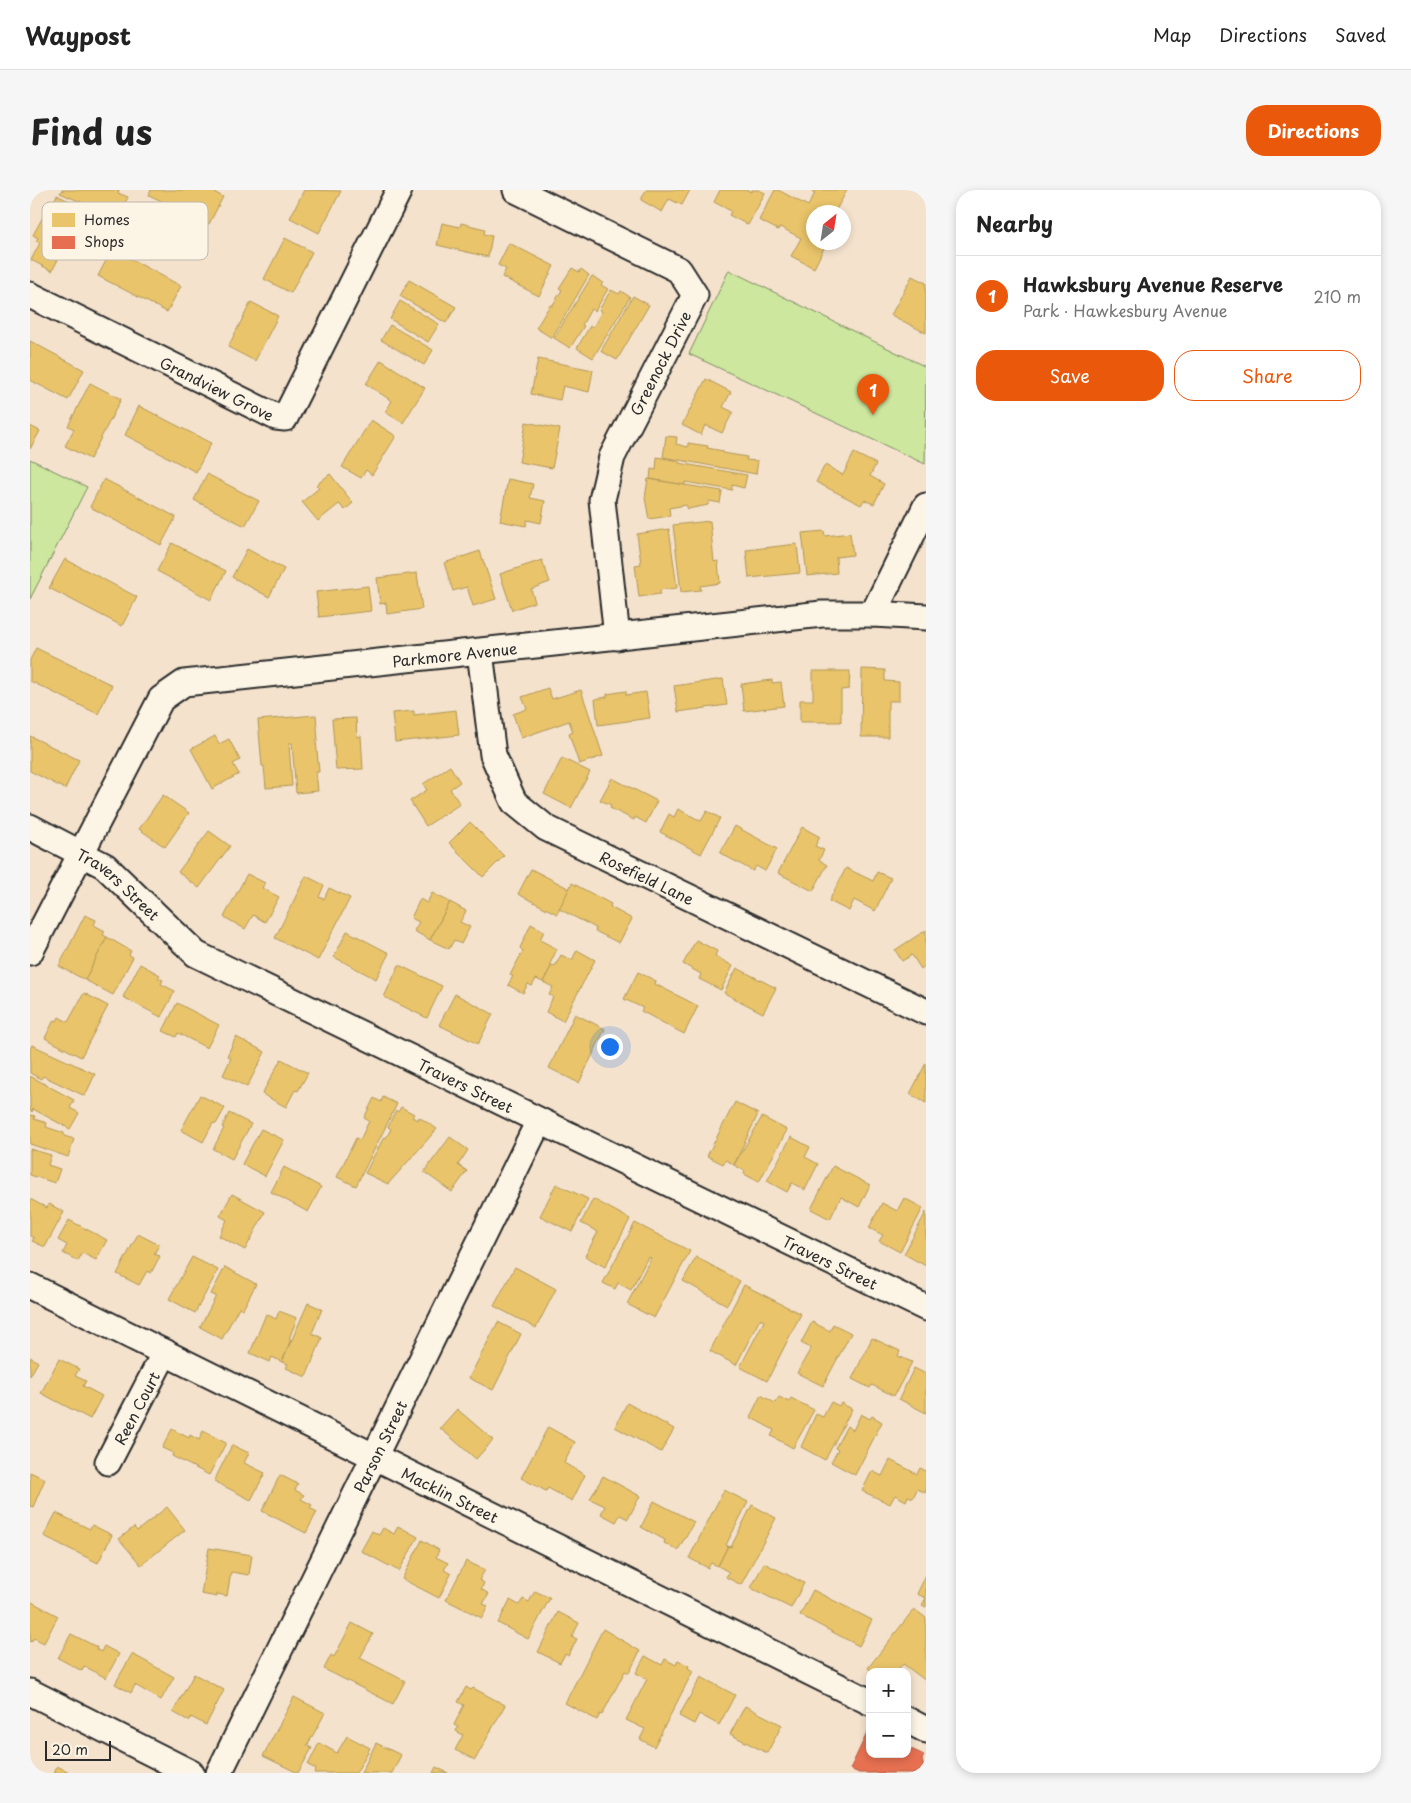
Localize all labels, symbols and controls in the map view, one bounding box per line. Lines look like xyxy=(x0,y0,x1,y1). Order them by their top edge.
text: Waypost xyxy=(25,17,131,53)
text: Map xyxy=(1153,21,1191,48)
text: Directions xyxy=(1219,21,1307,48)
text: Saved xyxy=(1335,21,1386,48)
text: Find us xyxy=(30,104,152,157)
button: Directions xyxy=(1246,105,1381,156)
legend xyxy=(42,202,208,260)
north arrow xyxy=(806,205,851,250)
text: Nearby xyxy=(976,207,1053,239)
text: Homes xyxy=(84,209,130,230)
text: Shops xyxy=(84,231,124,252)
text: Hawksbury Avenue Reserve xyxy=(1023,270,1283,298)
text: 1 xyxy=(988,284,996,308)
text: 210 m xyxy=(1313,284,1361,308)
text: Park · Hawkesbury Avenue xyxy=(1023,298,1228,322)
street label: Greenock Drive xyxy=(624,307,696,419)
street label: Grandview Grove xyxy=(156,350,278,426)
button: Save xyxy=(976,350,1164,401)
button: Share xyxy=(1174,350,1361,401)
pin: 1 xyxy=(857,374,889,415)
street label: Parkmore Avenue xyxy=(391,636,518,672)
street label: Travers Street xyxy=(73,842,166,925)
street label: Rosefield Lane xyxy=(596,844,698,910)
your location xyxy=(597,1034,623,1060)
street label: Travers Street xyxy=(414,1052,517,1118)
street label: Travers Street xyxy=(779,1229,882,1294)
street label: Reen Court xyxy=(107,1367,165,1449)
street label: Parson Street xyxy=(347,1396,412,1496)
street label: Macklin Street xyxy=(398,1460,503,1528)
map controls xyxy=(866,1668,911,1758)
button: + xyxy=(866,1668,911,1713)
button: − xyxy=(866,1713,911,1758)
scale bar xyxy=(45,1738,111,1761)
text: 20 m xyxy=(52,1739,88,1760)

